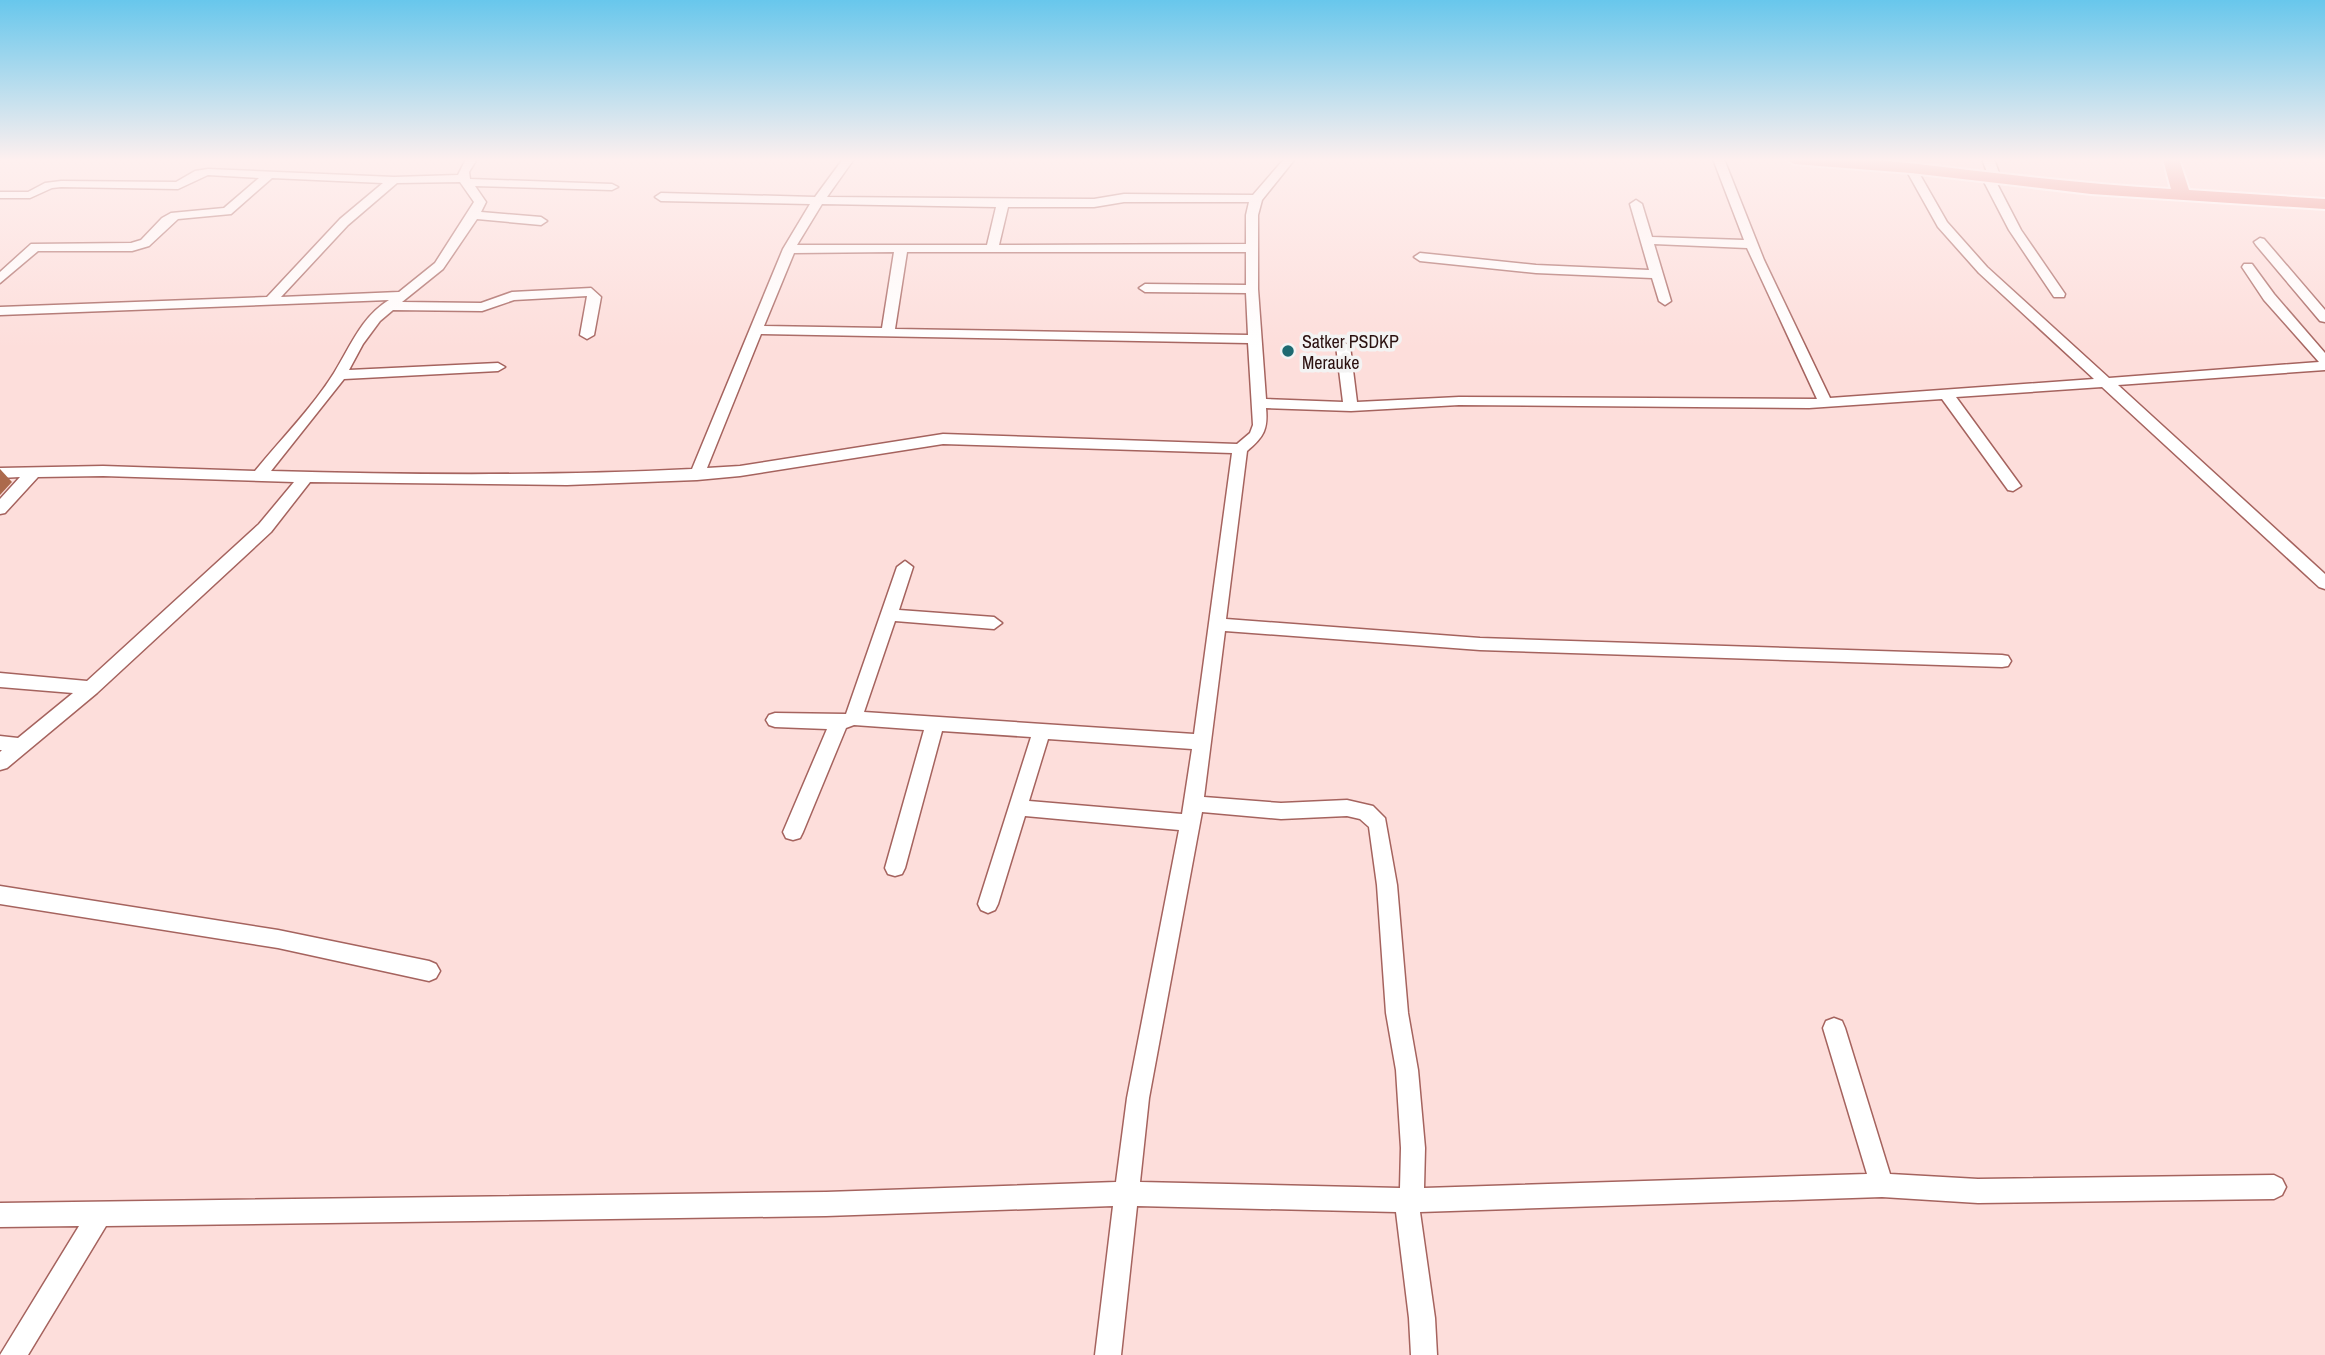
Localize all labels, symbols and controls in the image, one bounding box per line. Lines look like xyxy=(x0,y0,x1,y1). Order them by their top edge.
place label: Satker PSDKP Merauke xyxy=(1302,329,1399,375)
marker: Satker PSDKP Merauke xyxy=(1280,343,1296,359)

